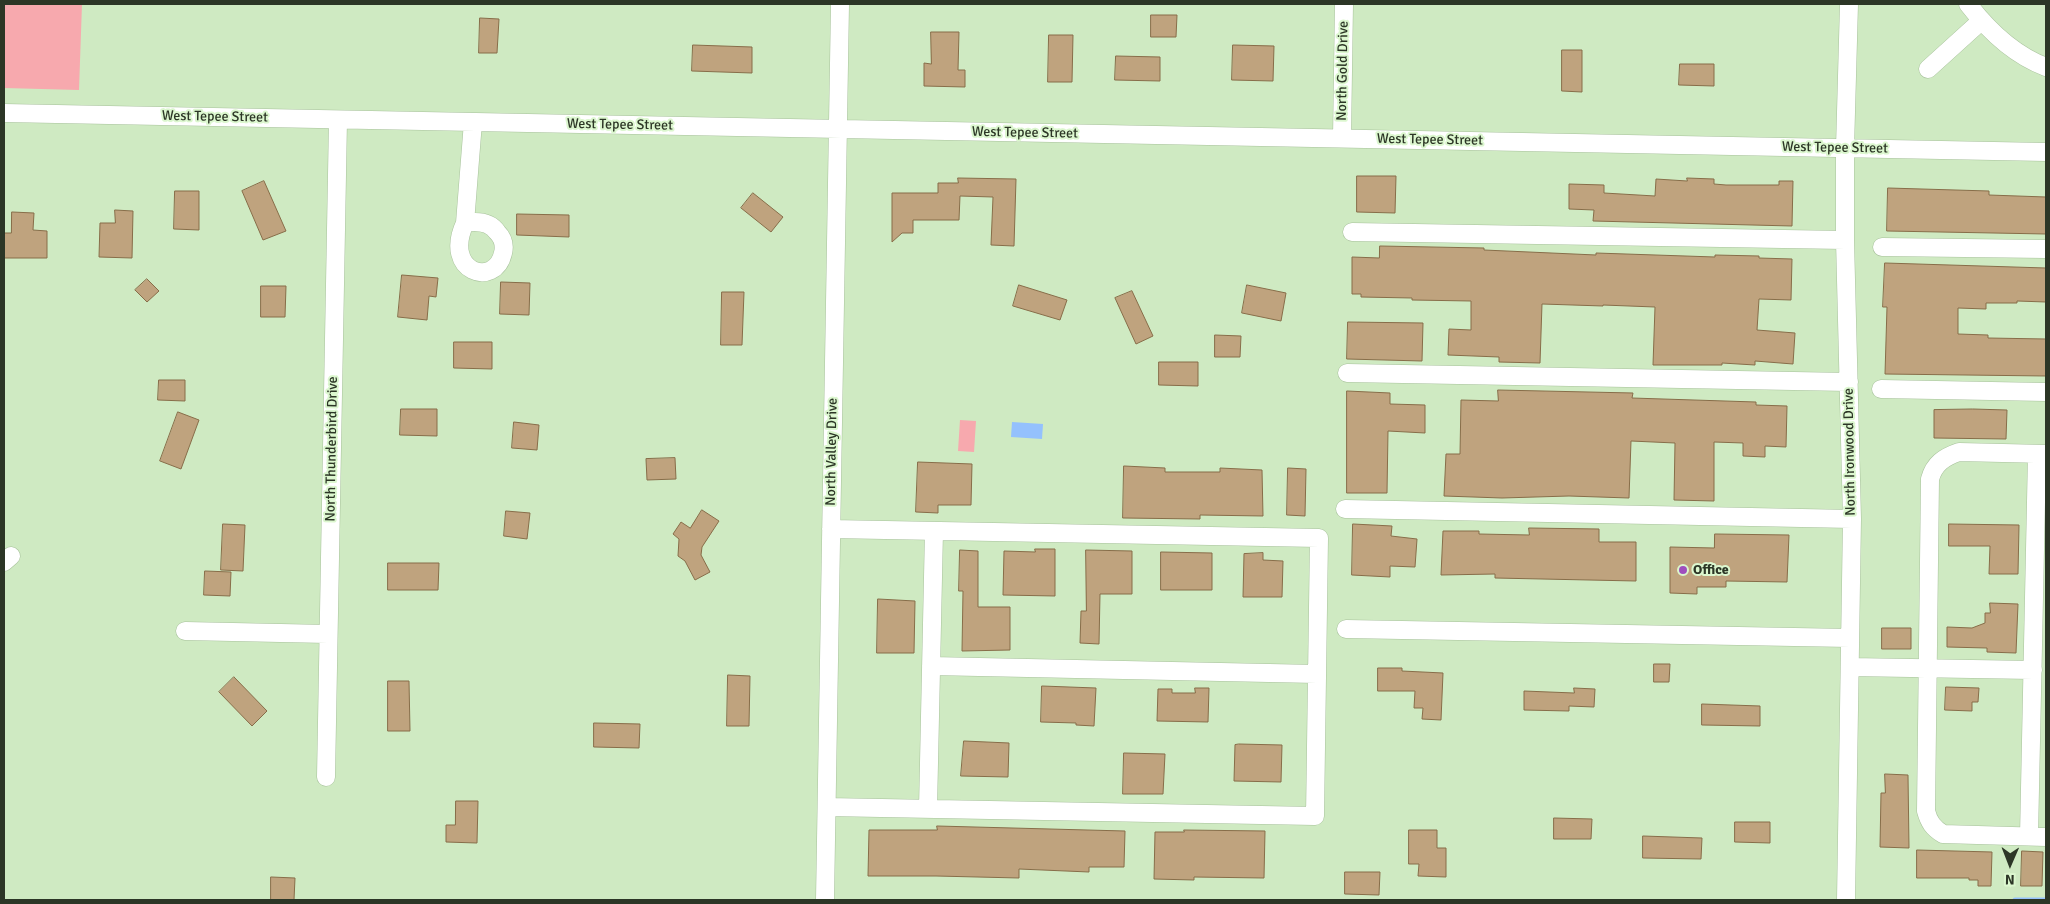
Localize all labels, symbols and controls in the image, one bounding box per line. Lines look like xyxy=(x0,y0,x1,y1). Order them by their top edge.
street label: North Gold Drive xyxy=(1334,21,1352,121)
street label: West Tepee Street xyxy=(162,108,268,126)
street label: West Tepee Street xyxy=(567,116,673,134)
street label: West Tepee Street xyxy=(972,124,1078,142)
street label: West Tepee Street xyxy=(1377,131,1483,149)
street label: West Tepee Street xyxy=(1782,139,1888,157)
street label: North Thunderbird Drive xyxy=(322,376,342,522)
street label: North Ironwood Drive xyxy=(1840,388,1860,516)
street label: North Valley Drive xyxy=(823,398,841,506)
place label: Office xyxy=(1693,562,1729,578)
marker: Office xyxy=(1677,564,1689,576)
north arrow xyxy=(1985,839,2035,889)
text: N xyxy=(2005,871,2015,888)

